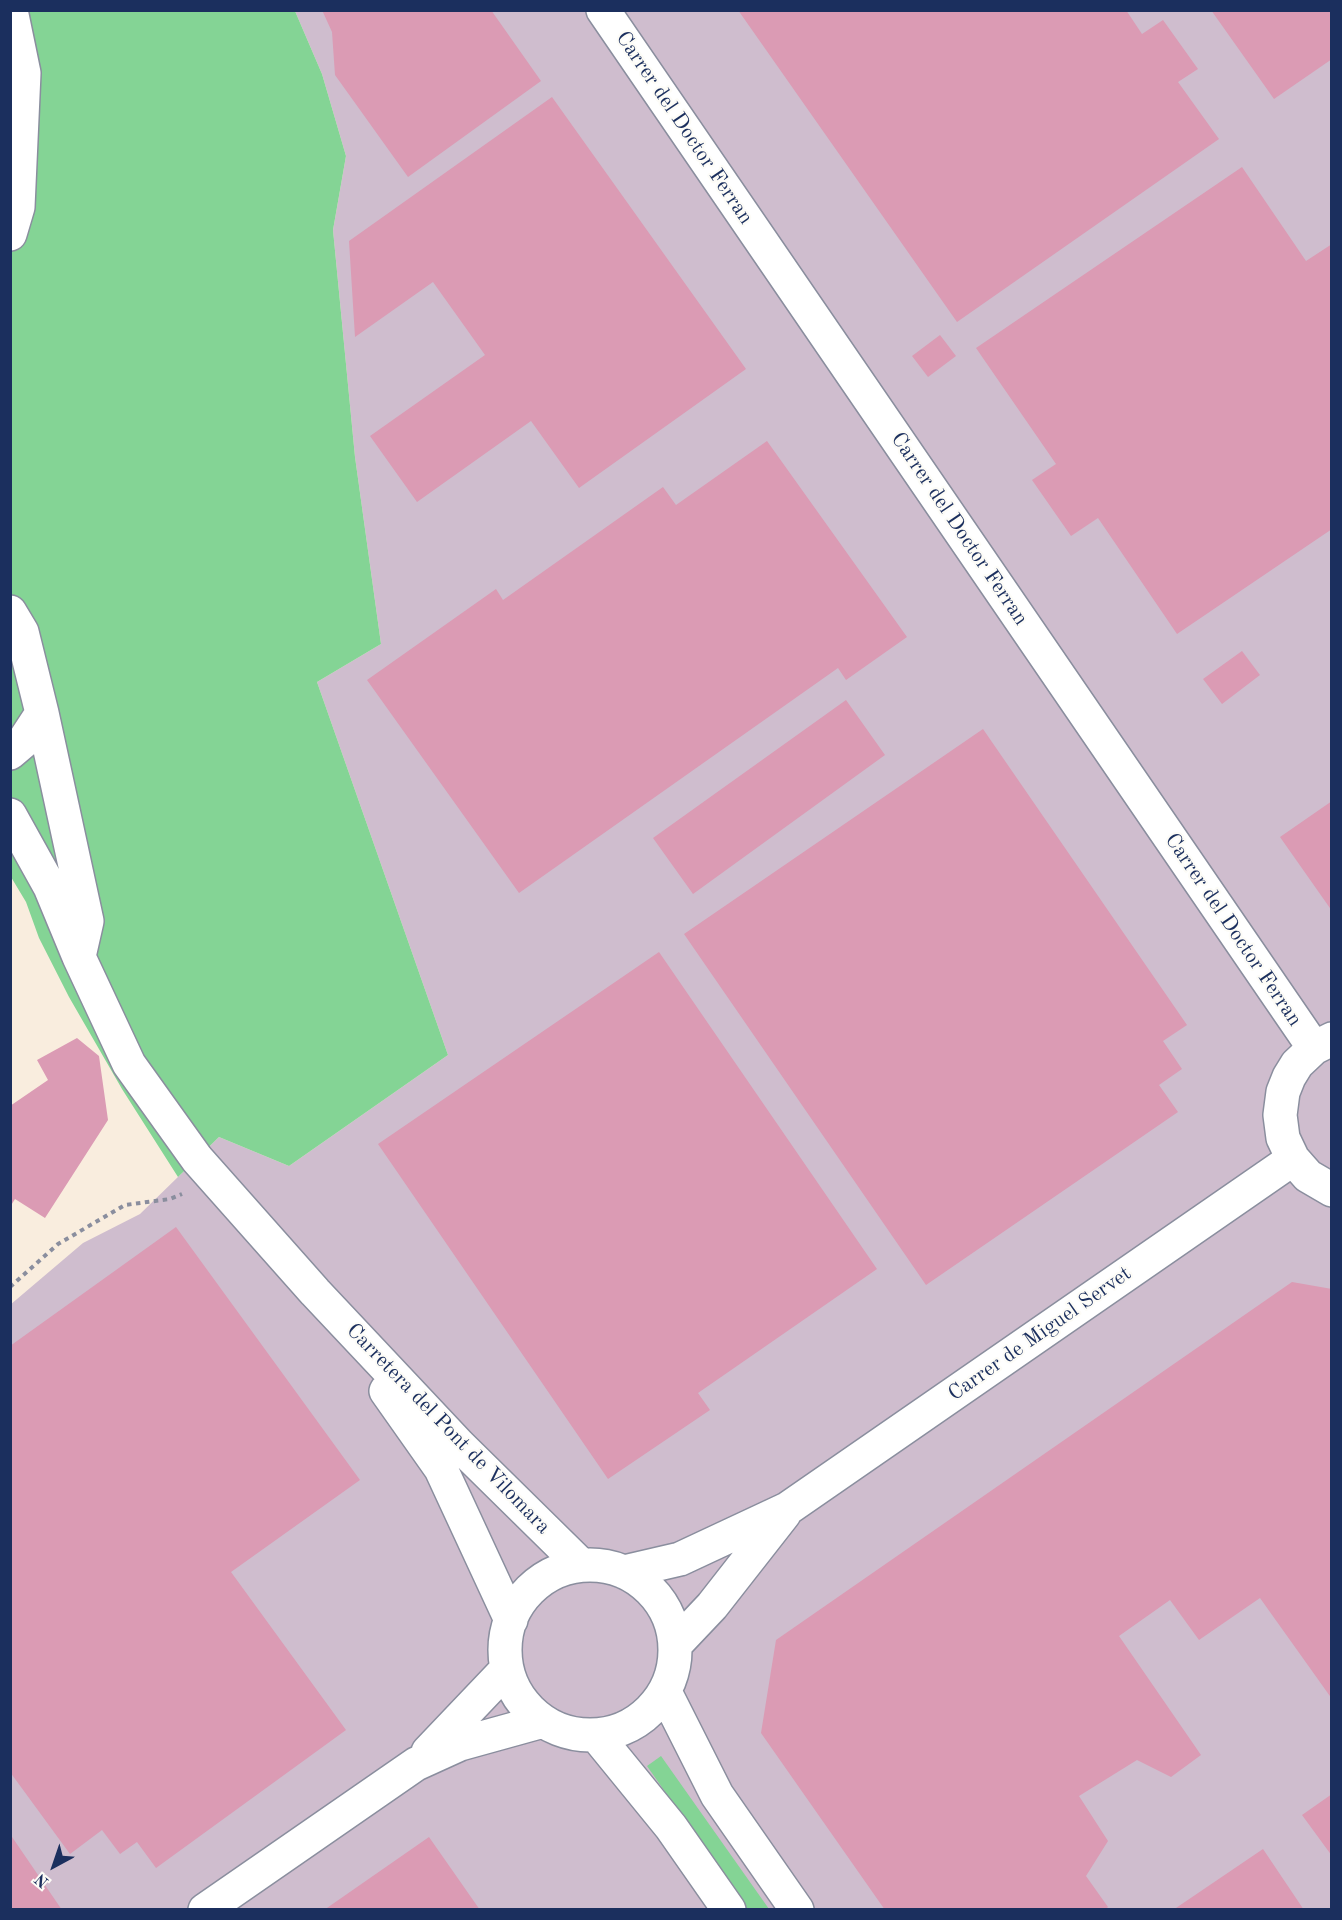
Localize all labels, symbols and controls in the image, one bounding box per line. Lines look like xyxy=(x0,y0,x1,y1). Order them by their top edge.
street label: Carrer del Doctor Ferran xyxy=(610,27,758,229)
street label: Carrer del Doctor Ferran xyxy=(885,428,1033,630)
street label: Carrer del Doctor Ferran xyxy=(1159,829,1307,1031)
street label: Carrer de Miguel Servet xyxy=(944,1261,1136,1407)
street label: Carretera del Pont de Vilomara xyxy=(341,1318,555,1540)
north arrow xyxy=(24,1836,84,1896)
text: N xyxy=(33,1870,52,1890)

